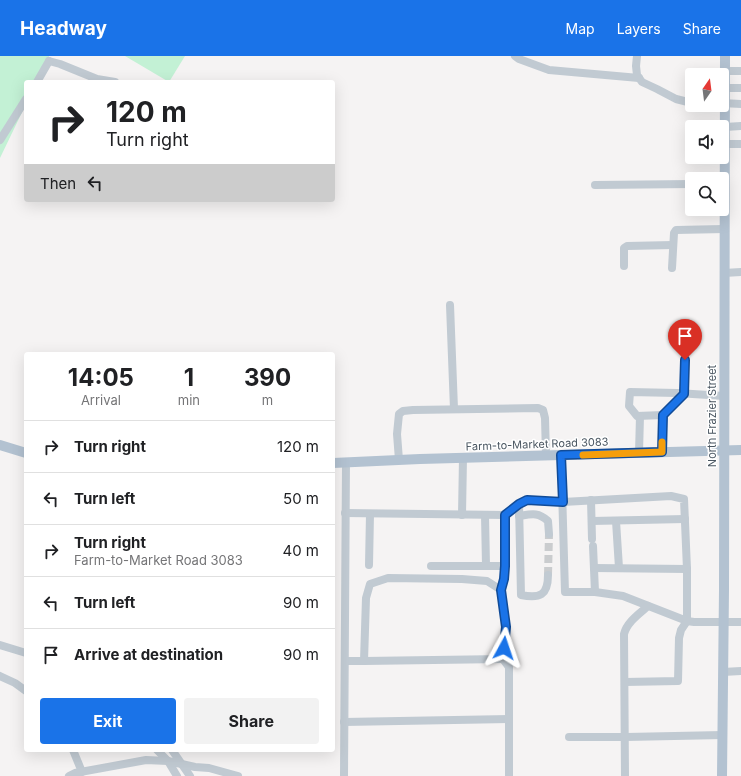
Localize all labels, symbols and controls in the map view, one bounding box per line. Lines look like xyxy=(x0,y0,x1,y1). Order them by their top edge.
text: Headway xyxy=(20,17,107,40)
text: Map xyxy=(566,20,595,37)
text: Layers xyxy=(617,20,661,37)
text: Share xyxy=(683,20,721,37)
north arrow xyxy=(685,68,729,112)
map controls xyxy=(685,68,729,216)
text: 120 m xyxy=(106,95,187,129)
icon: right xyxy=(40,96,92,148)
button: sound xyxy=(685,120,729,164)
text: Turn right xyxy=(106,129,189,150)
icon: left xyxy=(84,172,106,194)
button: search xyxy=(685,172,729,216)
text: Then xyxy=(40,174,76,193)
pin xyxy=(668,319,702,360)
icon: arrive xyxy=(674,325,696,347)
text: 14:05 xyxy=(68,363,134,392)
text: 1 xyxy=(184,363,194,392)
text: 390 xyxy=(244,363,291,392)
street label: North Frazier Street xyxy=(705,364,719,467)
text: Arrival xyxy=(81,392,121,408)
text: min xyxy=(178,392,200,408)
text: m xyxy=(262,392,273,408)
street label: Farm-to-Market Road 3083 xyxy=(465,435,609,453)
icon: right xyxy=(40,436,62,458)
text: Turn right xyxy=(74,437,146,456)
text: 120 m xyxy=(277,437,319,456)
icon: left xyxy=(40,488,62,510)
text: Turn left xyxy=(74,489,135,508)
text: 50 m xyxy=(283,489,319,508)
text: Turn right xyxy=(74,533,146,552)
icon: right xyxy=(40,540,62,562)
text: 40 m xyxy=(282,541,319,560)
text: Farm-to-Market Road 3083 xyxy=(74,552,243,568)
icon: left xyxy=(40,592,62,614)
text: Turn left xyxy=(74,593,135,612)
text: 90 m xyxy=(283,593,319,612)
position arrow xyxy=(483,627,525,669)
icon: arrive xyxy=(40,644,62,666)
text: Arrive at destination xyxy=(74,645,223,664)
text: 90 m xyxy=(283,645,319,664)
button: Exit xyxy=(40,698,176,744)
button: Share xyxy=(184,698,319,744)

